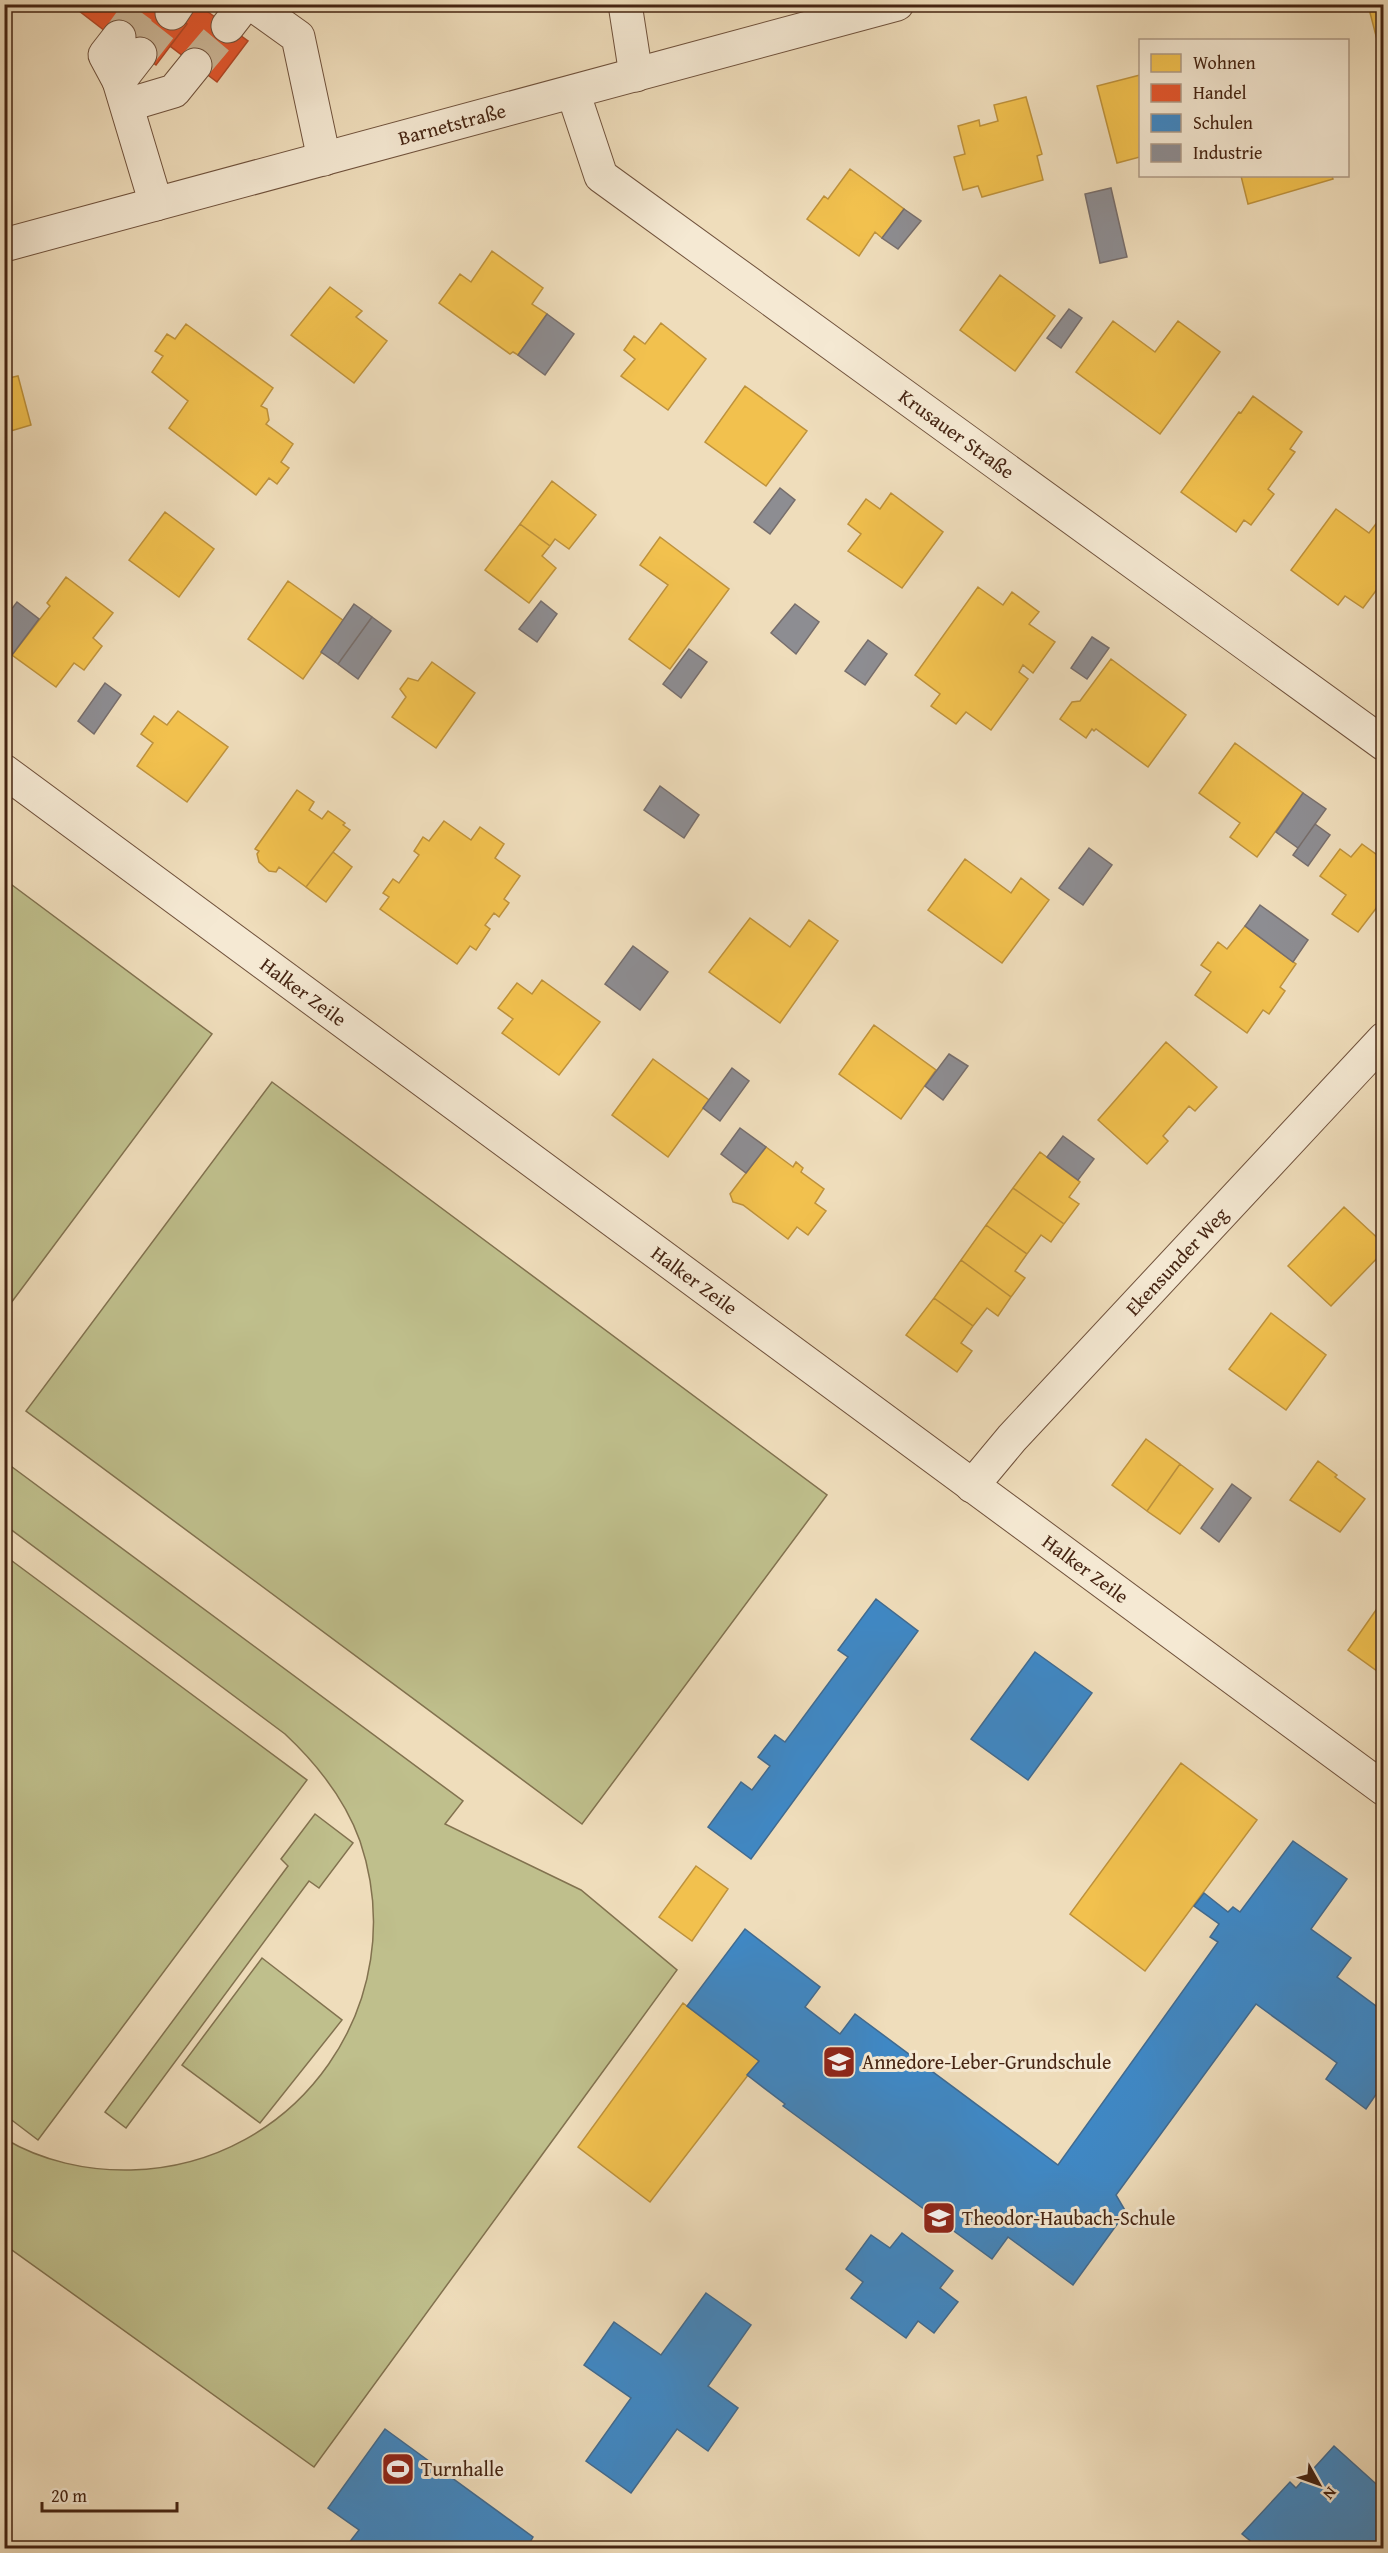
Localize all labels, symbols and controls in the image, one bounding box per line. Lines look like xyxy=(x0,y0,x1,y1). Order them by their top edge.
legend xyxy=(1139,39,1349,177)
text: Wohnen xyxy=(1193,49,1256,76)
text: Handel xyxy=(1193,79,1247,106)
street label: Barnetstraße xyxy=(395,95,509,152)
text: Schulen xyxy=(1193,109,1253,136)
text: Industrie xyxy=(1193,139,1262,166)
street label: Krusauer Straße xyxy=(893,382,1021,485)
street label: Halker Zeile xyxy=(254,950,353,1033)
street label: Ekensunder Weg xyxy=(1118,1200,1234,1322)
street label: Halker Zeile xyxy=(646,1238,744,1322)
street label: Halker Zeile xyxy=(1037,1527,1135,1610)
school or university icon: Annedore-Leber-Grundschule xyxy=(821,2044,857,2080)
place label: Annedore-Leber-Grundschule xyxy=(862,2047,1111,2076)
school or university icon: Theodor-Haubach-Schule xyxy=(921,2200,957,2236)
place label: Theodor-Haubach-Schule xyxy=(962,2203,1175,2232)
sports icon: Turnhalle xyxy=(380,2451,416,2487)
place label: Turnhalle xyxy=(421,2454,504,2483)
north arrow xyxy=(1289,2454,1349,2514)
scale bar xyxy=(42,2475,177,2513)
text: 20 m xyxy=(51,2482,87,2509)
text: N xyxy=(1318,2482,1343,2506)

